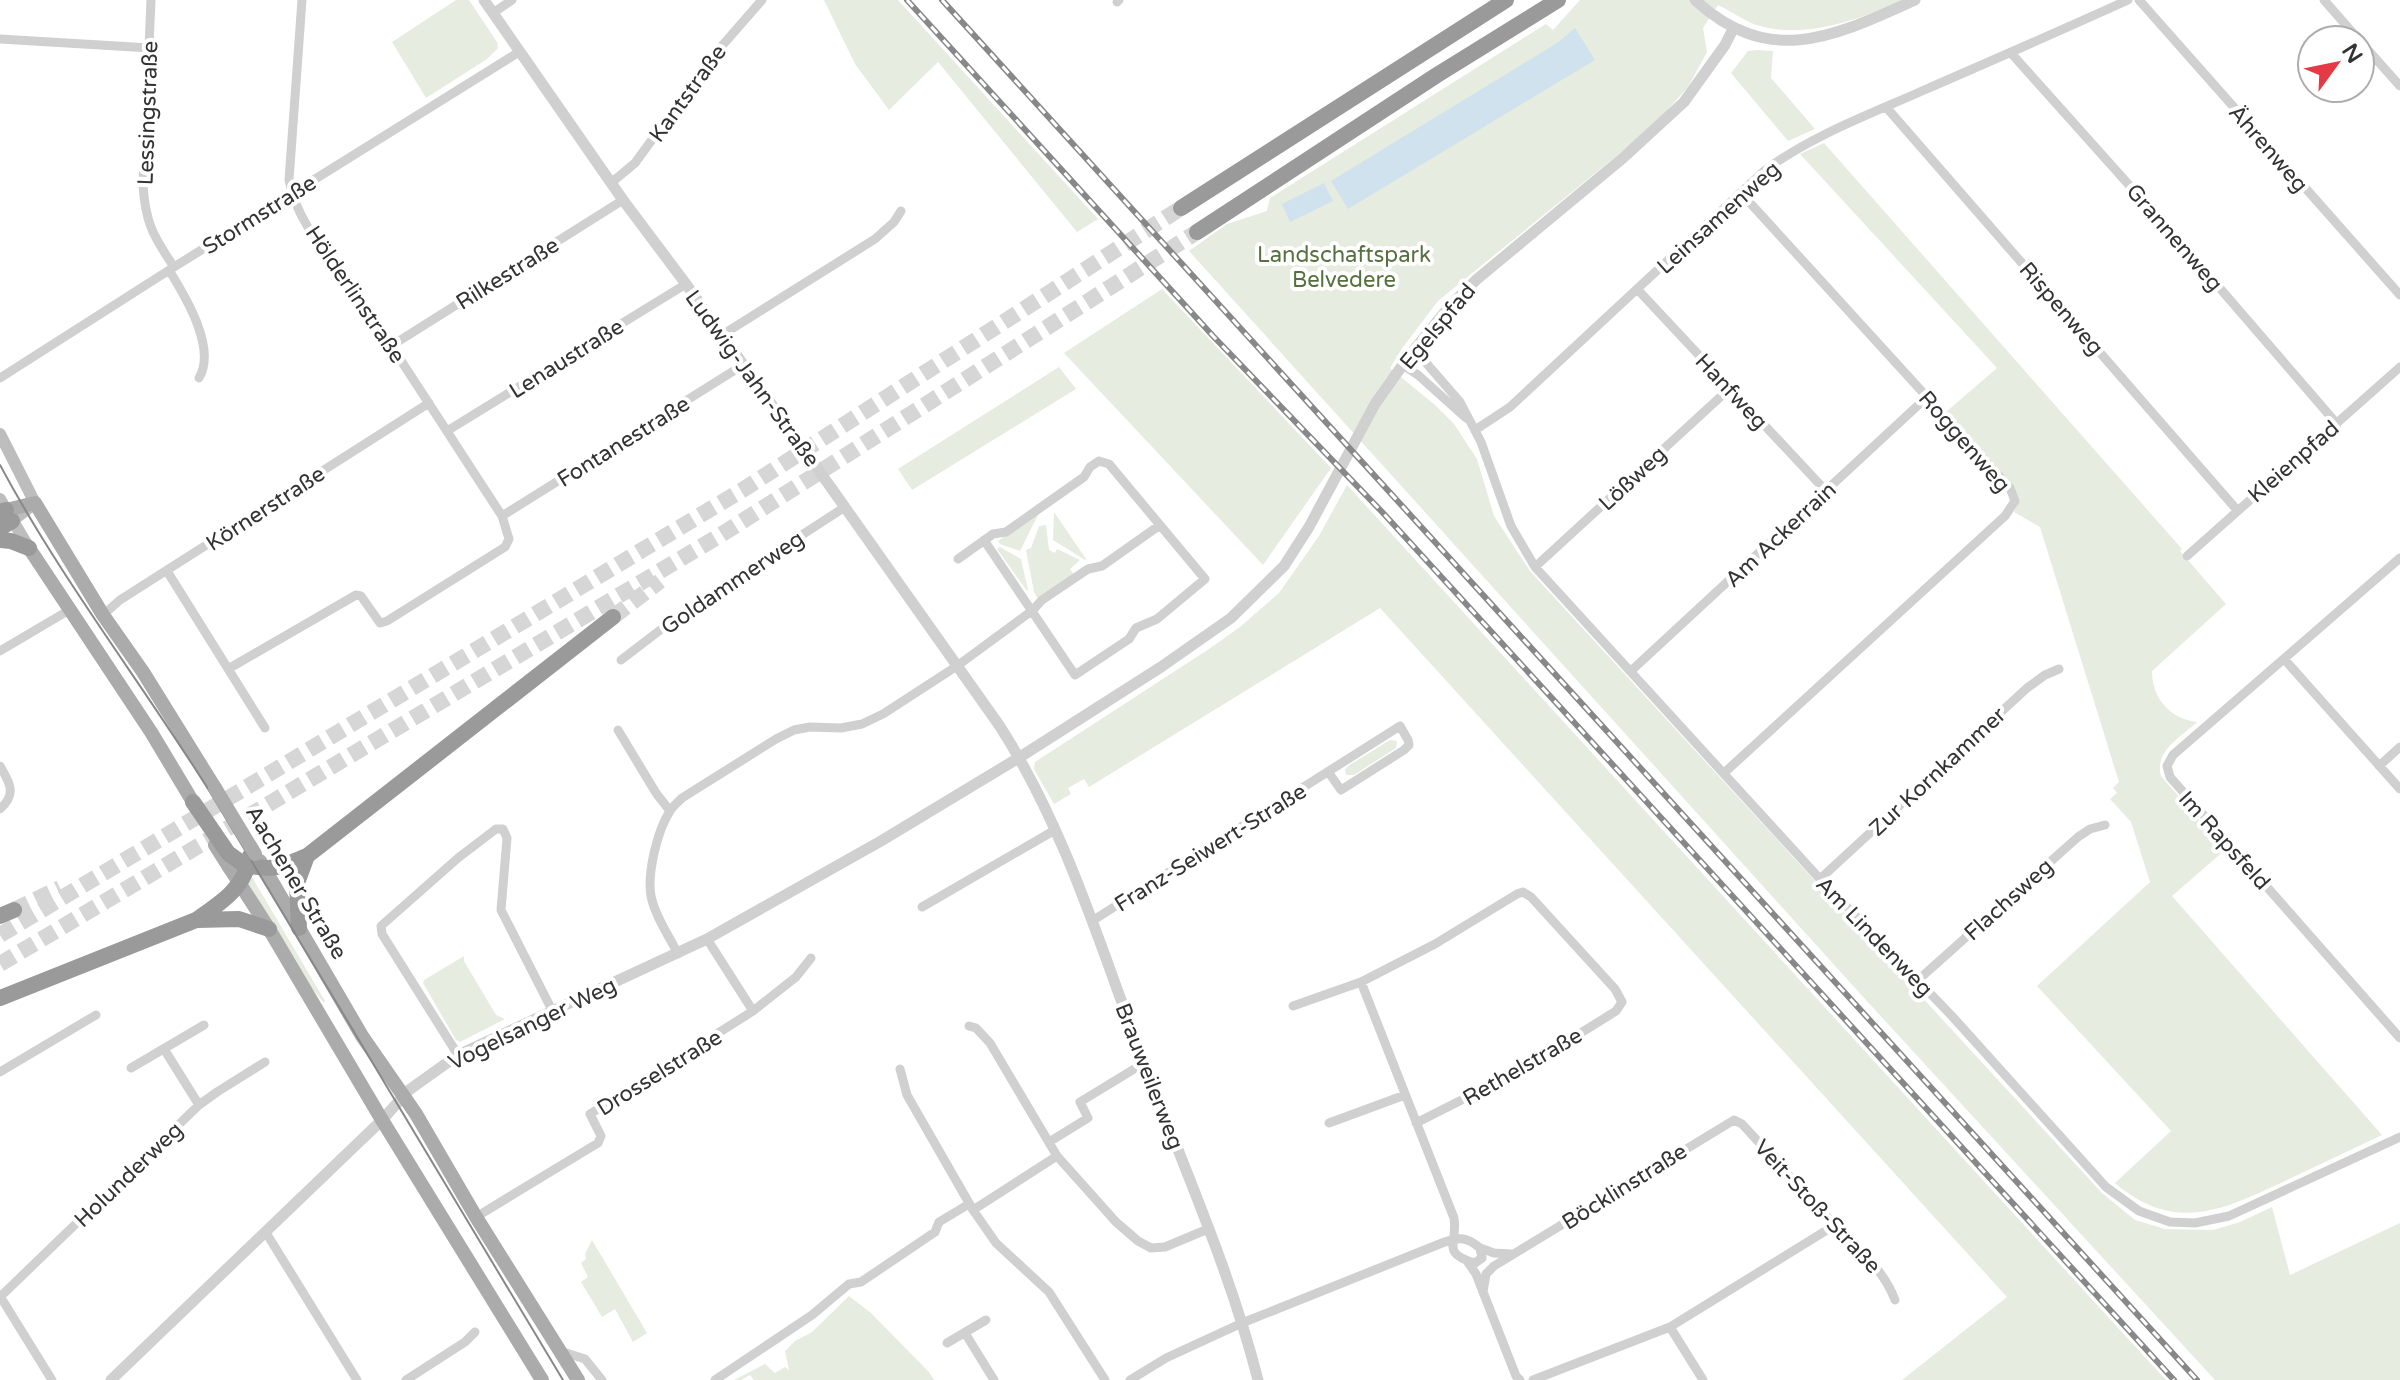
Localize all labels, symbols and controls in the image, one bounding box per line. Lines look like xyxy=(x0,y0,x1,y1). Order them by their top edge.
north arrow xyxy=(2296,24,2376,104)
text: N xyxy=(2336,39,2368,68)
street label: Lessingstraße xyxy=(132,40,164,186)
street label: Kantstraße xyxy=(644,40,732,147)
street label: Ährenweg xyxy=(2223,100,2313,198)
street label: Leinsamenweg xyxy=(1652,156,1785,280)
street label: Stormstraße xyxy=(198,170,321,260)
street label: Grannenweg xyxy=(2121,179,2228,297)
street label: Hölderlinstraße xyxy=(300,221,411,368)
street label: Rilkestraße xyxy=(451,232,564,316)
park label: Landschaftspark Belvedere xyxy=(1257,242,1431,293)
street label: Rispenweg xyxy=(2014,257,2109,361)
street label: Egelspfad xyxy=(1394,278,1481,375)
street label: Ludwig-Jahn-Straße xyxy=(679,285,825,472)
street label: Lenaustraße xyxy=(505,313,628,404)
street label: Hanfweg xyxy=(1690,348,1773,435)
street label: Roggenweg xyxy=(1913,386,2015,498)
street label: Fontanestraße xyxy=(553,391,694,493)
street label: Kleienpfad xyxy=(2243,415,2344,508)
street label: Lößweg xyxy=(1593,441,1672,517)
street label: Körnerstraße xyxy=(201,461,330,557)
street label: Am Ackerrain xyxy=(1720,477,1842,593)
street label: Goldammerweg xyxy=(656,525,809,640)
street label: Zur Kornkammer xyxy=(1864,702,2012,842)
street label: Franz-Seiwert-Straße xyxy=(1110,778,1311,917)
street label: Im Rapsfeld xyxy=(2173,786,2275,895)
street label: Aachener Straße xyxy=(240,801,352,964)
street label: Flachsweg xyxy=(1959,853,2058,946)
street label: Am Lindenweg xyxy=(1810,871,1938,1002)
street label: Vogelsanger Weg xyxy=(444,972,621,1076)
street label: Brauweilerweg xyxy=(1109,1000,1189,1153)
street label: Rethelstraße xyxy=(1458,1022,1587,1111)
street label: Drosselstraße xyxy=(592,1024,727,1122)
street label: Holunderweg xyxy=(69,1117,188,1233)
street label: Veit-Stoß-Straße xyxy=(1749,1134,1886,1279)
street label: Böcklinstraße xyxy=(1557,1138,1692,1236)

